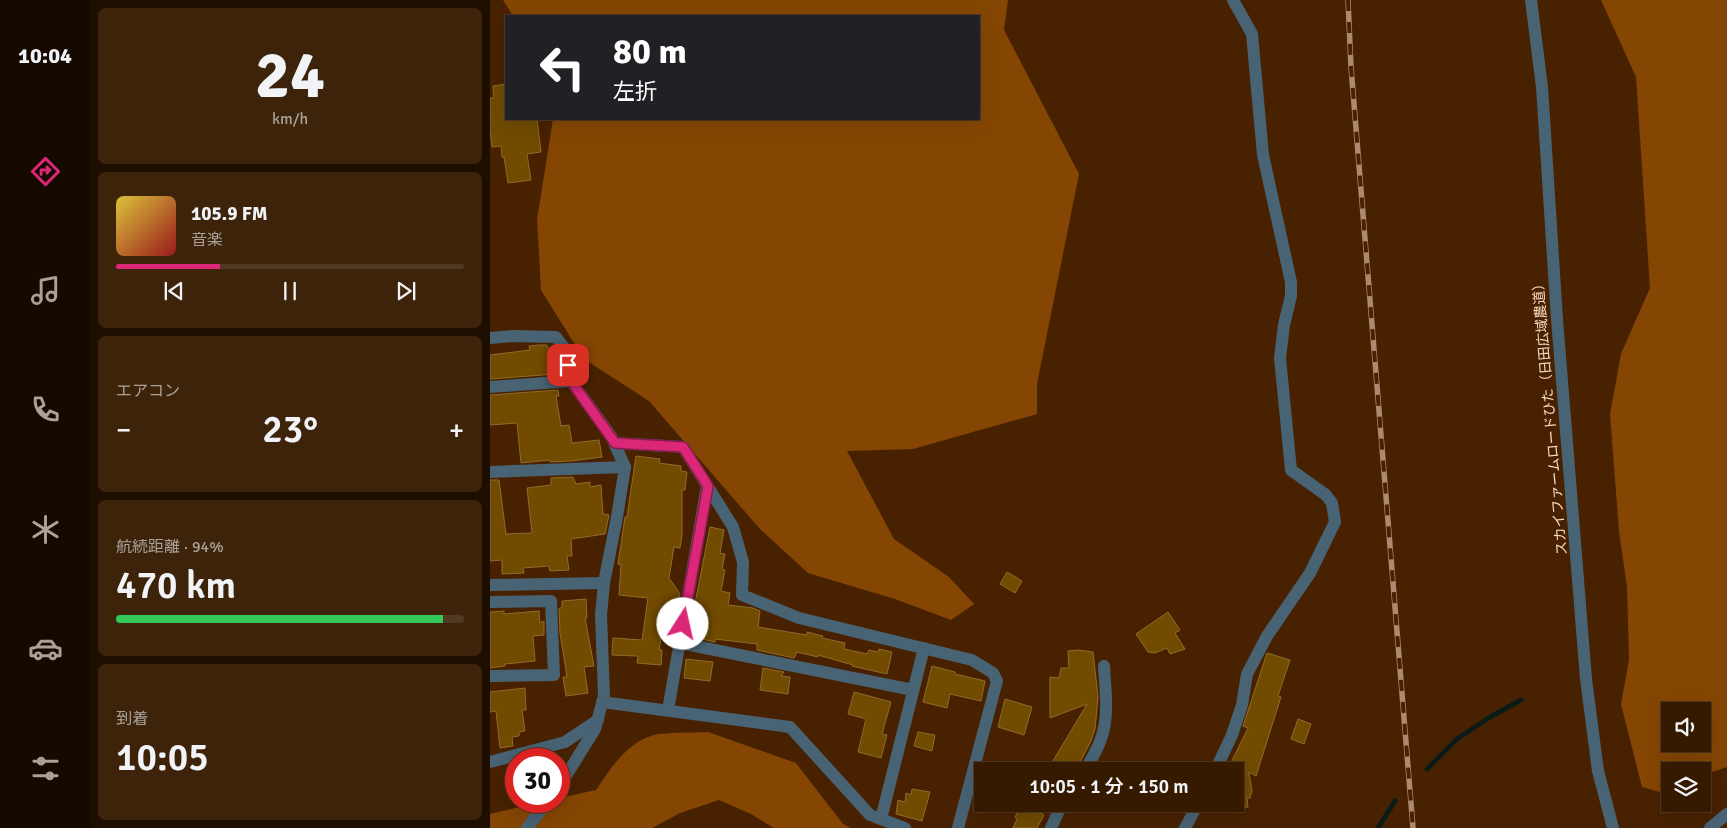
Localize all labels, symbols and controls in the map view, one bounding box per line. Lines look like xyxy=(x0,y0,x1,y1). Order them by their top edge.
text: 80 m xyxy=(613,30,687,73)
icon: left xyxy=(530,35,595,100)
text: 24 xyxy=(255,36,325,116)
text: 10:04 xyxy=(18,42,72,69)
text: 左折 xyxy=(613,78,657,105)
text: km/h xyxy=(272,109,308,129)
icon: directions xyxy=(28,154,63,189)
text: 105.9 FM xyxy=(191,202,268,226)
text: 音楽 xyxy=(191,230,223,250)
icon: music xyxy=(28,273,63,308)
street label: スカイファームロードひた（日田広域農道） xyxy=(1529,276,1571,556)
icon: previous xyxy=(160,277,188,305)
icon: pause xyxy=(276,277,304,305)
icon: next xyxy=(392,277,420,305)
pin xyxy=(547,344,589,386)
icon: arrive xyxy=(554,351,582,379)
text: エアコン xyxy=(116,381,180,401)
icon: phone xyxy=(28,392,63,427)
text: 23° xyxy=(262,406,318,453)
text: − xyxy=(116,413,131,447)
text: + xyxy=(449,413,464,447)
icon: climate xyxy=(28,512,63,547)
text: 航続距離 · 94% xyxy=(116,537,224,557)
text: 470 km xyxy=(116,562,236,609)
position arrow xyxy=(656,597,708,649)
icon: car xyxy=(28,631,63,666)
map controls xyxy=(1661,702,1711,812)
button: sound xyxy=(1661,702,1711,752)
text: 到着 xyxy=(116,709,148,729)
text: 10:05 xyxy=(116,734,209,781)
speed limit sign: 30 xyxy=(505,748,570,813)
icon: filters xyxy=(28,751,63,786)
button: layers xyxy=(1661,762,1711,812)
text: 10:05 · 1 分 · 150 m xyxy=(1030,775,1188,799)

